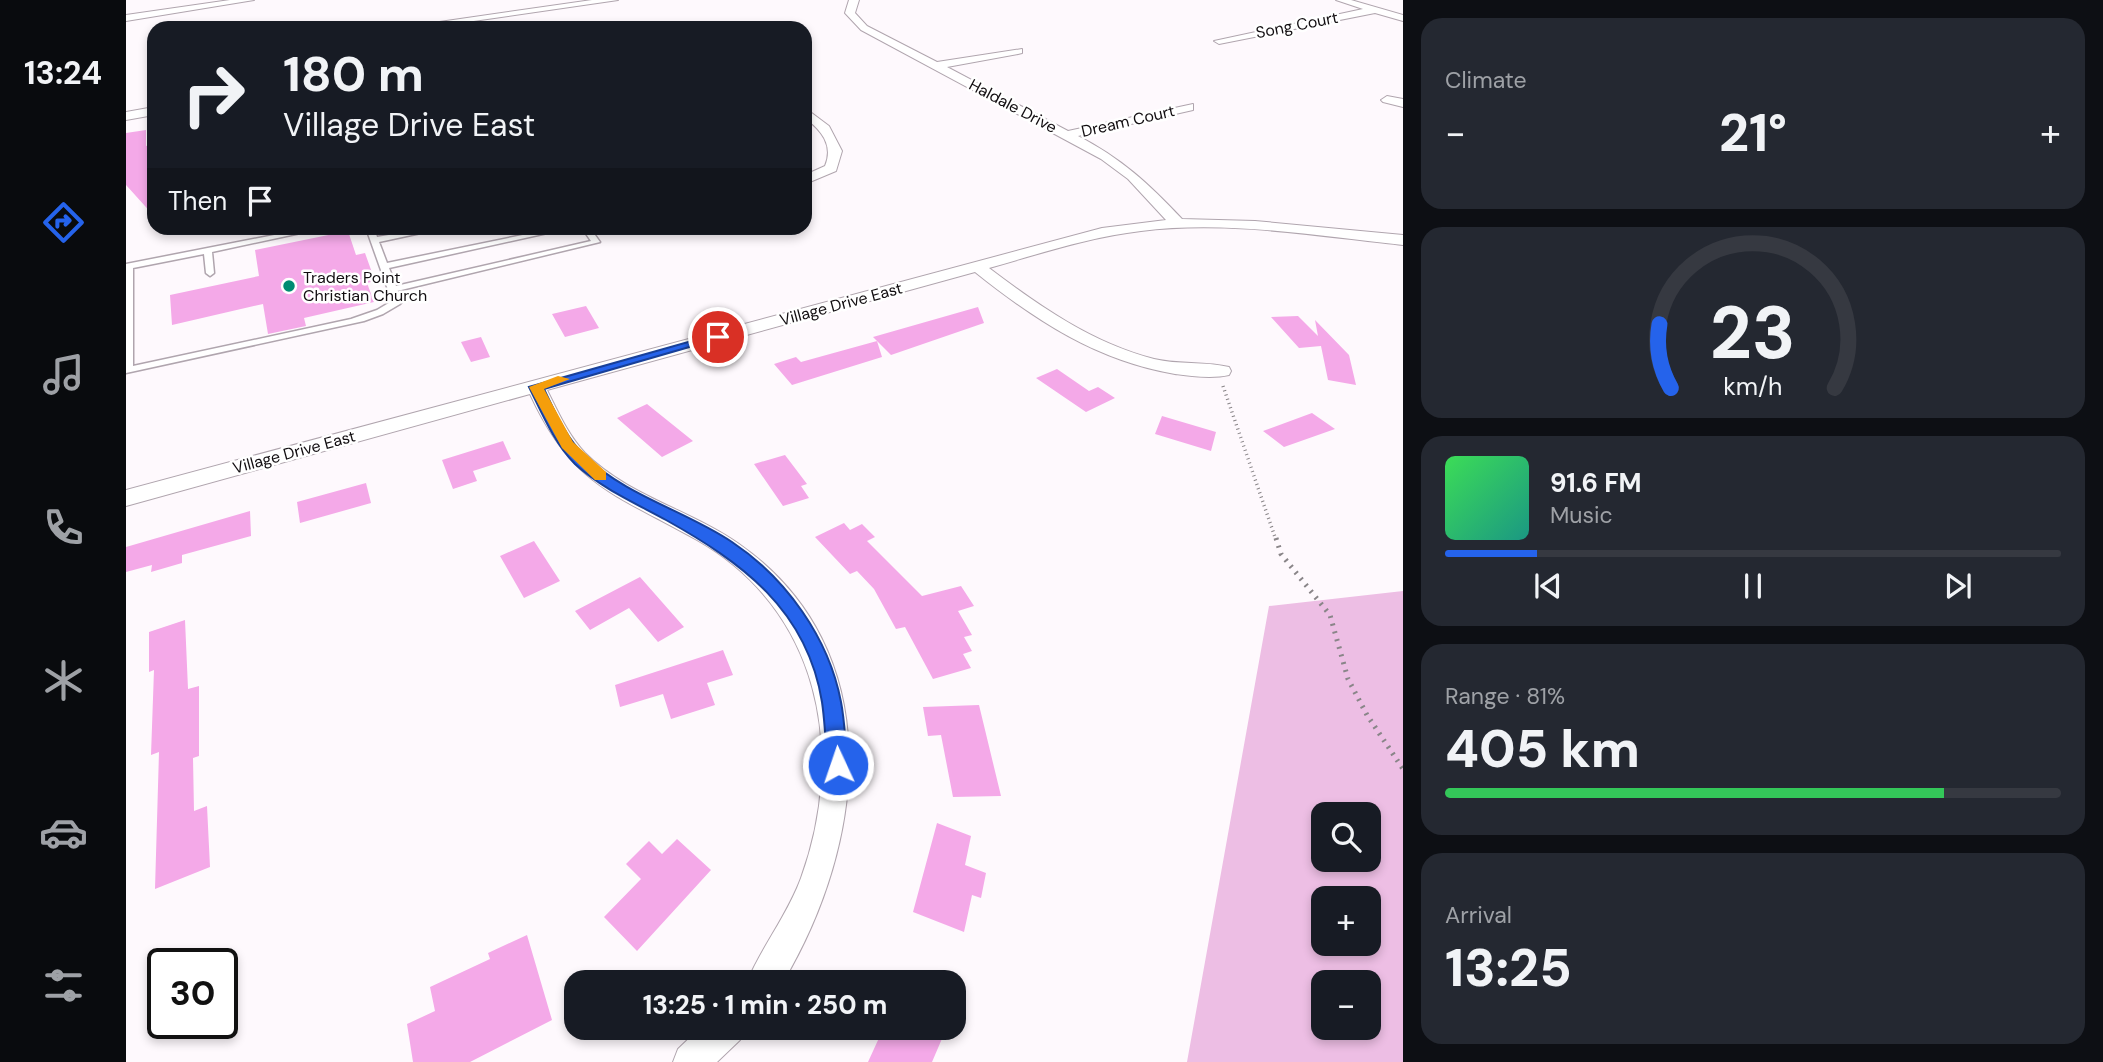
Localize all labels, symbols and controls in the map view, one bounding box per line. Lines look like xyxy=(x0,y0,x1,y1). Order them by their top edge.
street label: Song Court xyxy=(1254,7,1340,43)
text: 180 m xyxy=(283,42,424,106)
icon: right xyxy=(168,49,259,140)
text: 13:24 xyxy=(24,52,102,94)
text: Climate xyxy=(1445,65,1527,95)
street label: Haldale Drive xyxy=(965,74,1061,138)
text: 21° xyxy=(1719,99,1787,167)
street label: Dream Court xyxy=(1079,100,1177,142)
text: Village Drive East xyxy=(283,104,535,146)
text: − xyxy=(1445,108,1466,158)
text: + xyxy=(2040,108,2061,158)
icon: arrive xyxy=(241,182,279,220)
text: Then xyxy=(168,184,227,218)
icon: directions xyxy=(39,198,88,247)
place label: Traders Point Christian Church xyxy=(303,267,427,306)
marker: Traders Point Christian Church xyxy=(281,278,297,294)
street label: Village Drive East xyxy=(777,278,905,330)
text: 23 xyxy=(1710,287,1796,382)
pin xyxy=(688,307,748,367)
icon: arrive xyxy=(699,318,737,356)
icon: music xyxy=(39,350,88,399)
text: km/h xyxy=(1723,370,1783,403)
street label: Village Drive East xyxy=(230,426,358,478)
text: 91.6 FM xyxy=(1550,466,1642,500)
text: Music xyxy=(1550,500,1613,530)
icon: phone xyxy=(39,503,88,552)
icon: previous xyxy=(1529,567,1567,605)
icon: pause xyxy=(1734,567,1772,605)
icon: next xyxy=(1939,567,1977,605)
icon: climate xyxy=(39,656,88,705)
text: Range · 81% xyxy=(1445,681,1565,711)
text: 405 km xyxy=(1445,715,1640,783)
position arrow xyxy=(801,728,875,802)
map controls xyxy=(1311,802,1381,1040)
button: search xyxy=(1311,802,1381,872)
icon: car xyxy=(39,808,88,857)
button: + xyxy=(1311,886,1381,956)
text: Arrival xyxy=(1445,900,1512,930)
text: 13:25 xyxy=(1445,934,1572,1002)
speed limit sign: 30 xyxy=(147,948,238,1039)
icon: filters xyxy=(39,961,88,1010)
button: − xyxy=(1311,970,1381,1040)
text: 13:25 · 1 min · 250 m xyxy=(643,988,887,1022)

